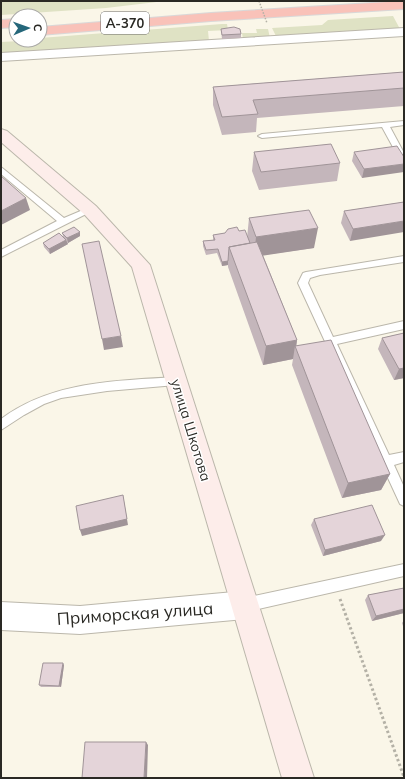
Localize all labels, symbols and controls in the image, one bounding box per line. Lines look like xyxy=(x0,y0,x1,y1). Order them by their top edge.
north arrow xyxy=(8,8,48,48)
road number: А-370 xyxy=(101,12,149,34)
text: С xyxy=(31,24,45,32)
street label: улица Шкотова xyxy=(167,377,215,483)
street label: Приморская улица xyxy=(56,597,214,630)

